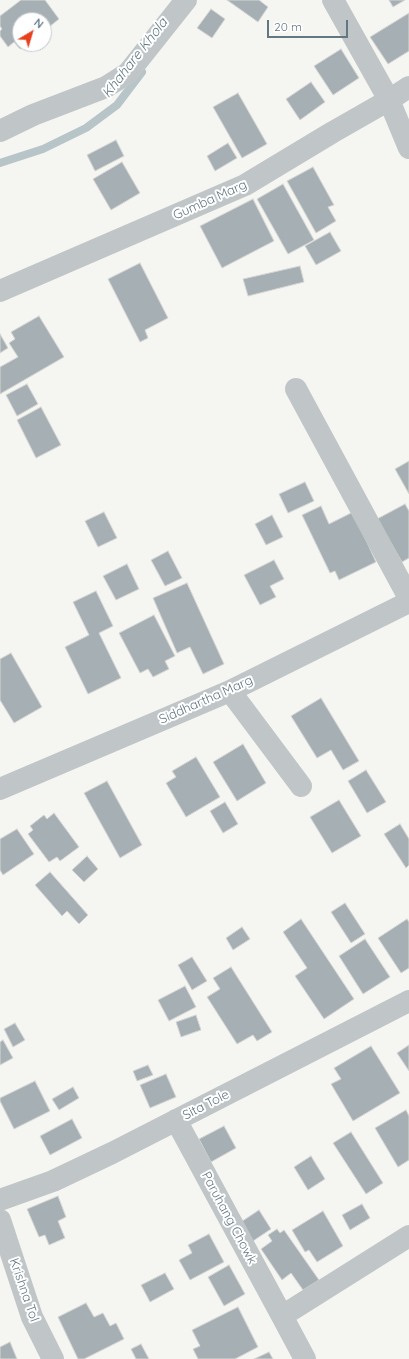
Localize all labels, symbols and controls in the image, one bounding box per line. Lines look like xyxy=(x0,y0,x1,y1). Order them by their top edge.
north arrow xyxy=(12,12,52,52)
scale bar xyxy=(269,12,350,38)
text: N xyxy=(31,15,46,31)
water label: Khahare Khola xyxy=(99,15,171,101)
text: 20 m xyxy=(274,19,302,34)
street label: Gumba Marg xyxy=(171,177,249,223)
street label: Siddhartha Marg xyxy=(157,672,255,728)
street label: Sita Tole xyxy=(180,1087,232,1123)
street label: Paruhang Chowk xyxy=(198,1169,260,1267)
street label: Krishna Tol xyxy=(6,1256,42,1324)

